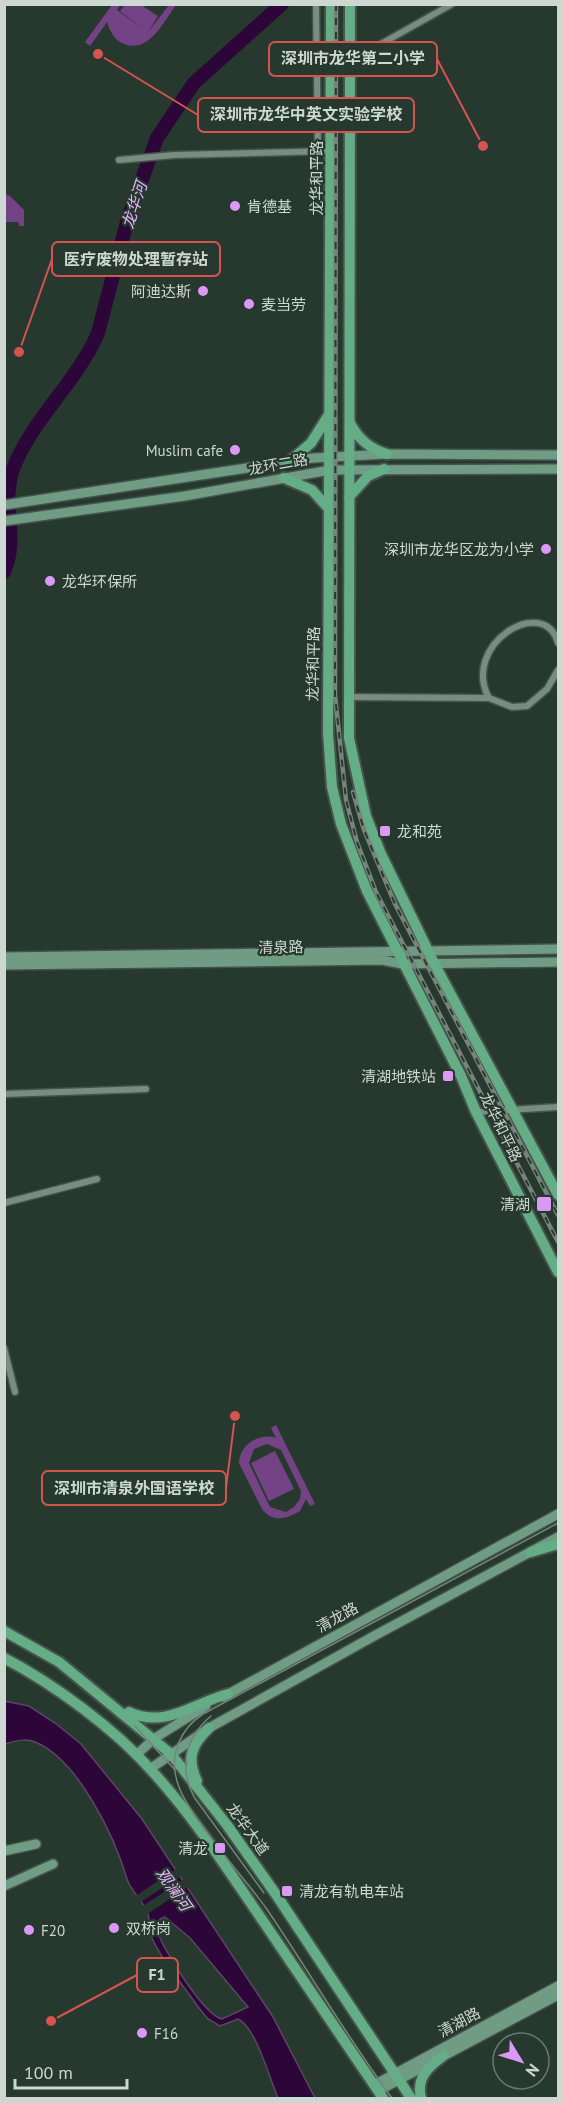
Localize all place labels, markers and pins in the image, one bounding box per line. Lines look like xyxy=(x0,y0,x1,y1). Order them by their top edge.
callout: 深圳市龙华第二小学 xyxy=(269,42,437,76)
callout: 深圳市龙华中英文实验学校 xyxy=(198,98,414,132)
place label: 肯德基 xyxy=(247,197,292,216)
marker: 肯德基 xyxy=(228,199,242,213)
callout: 医疗废物处理暂存站 xyxy=(52,242,220,276)
place label: 阿迪达斯 xyxy=(131,282,191,301)
marker: 阿迪达斯 xyxy=(196,284,210,298)
place label: 麦当劳 xyxy=(261,295,306,314)
marker: 麦当劳 xyxy=(242,297,256,311)
place label: Muslim cafe xyxy=(146,441,223,460)
marker: Muslim cafe xyxy=(228,443,242,457)
place label: 深圳市龙华区龙为小学 xyxy=(384,540,534,559)
marker: 深圳市龙华区龙为小学 xyxy=(539,542,553,556)
place label: 龙华环保所 xyxy=(62,572,137,591)
marker: 龙华环保所 xyxy=(43,574,57,588)
place label: 龙和苑 xyxy=(397,822,442,841)
marker: 龙和苑 xyxy=(378,824,392,838)
place label: 清湖地铁站 xyxy=(361,1067,436,1086)
marker: 清湖地铁站 xyxy=(441,1069,455,1083)
place label: 清湖 xyxy=(500,1195,530,1214)
marker: 清湖 xyxy=(535,1195,553,1213)
callout: 深圳市清泉外国语学校 xyxy=(42,1471,226,1505)
place label: 清龙 xyxy=(178,1839,208,1858)
marker: 清龙 xyxy=(213,1841,227,1855)
place label: 清龙有轨电车站 xyxy=(299,1882,404,1901)
marker: 清龙有轨电车站 xyxy=(280,1884,294,1898)
place label: 双桥岗 xyxy=(126,1919,171,1938)
place label: F20 xyxy=(41,1921,65,1940)
marker: 双桥岗 xyxy=(107,1921,121,1935)
marker: F20 xyxy=(22,1923,36,1937)
callout: F1 xyxy=(137,1958,178,1992)
place label: F16 xyxy=(154,2024,178,2043)
marker: F16 xyxy=(135,2026,149,2040)

